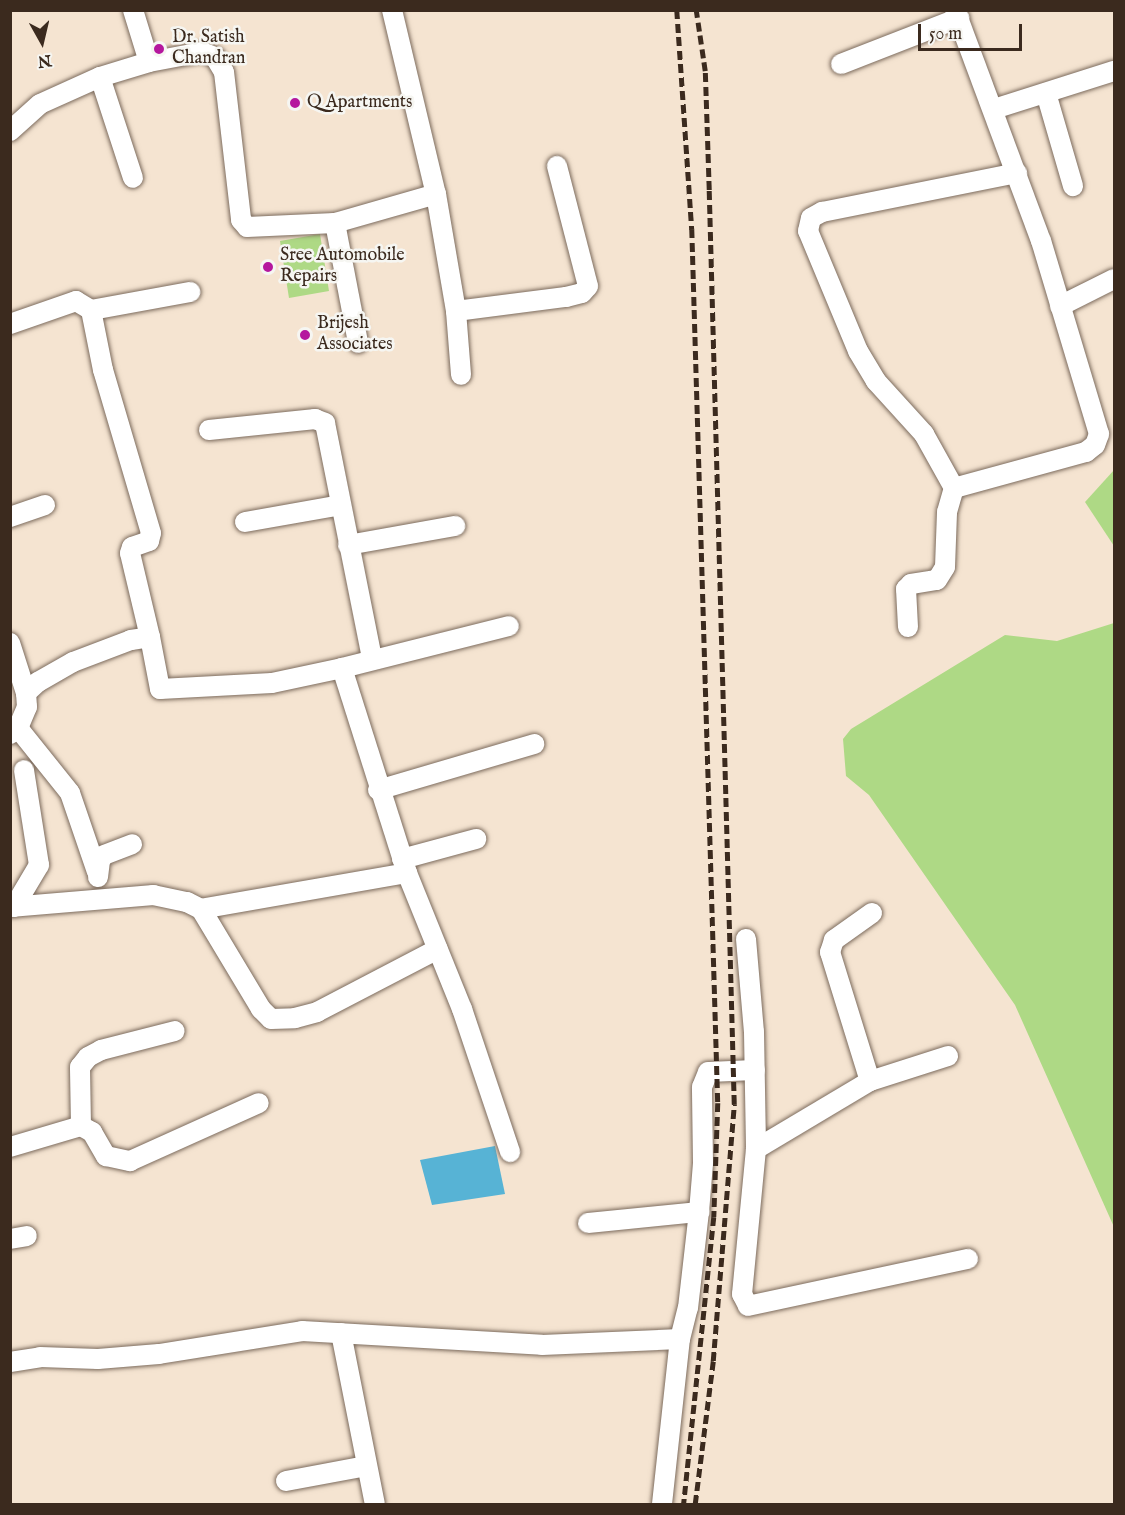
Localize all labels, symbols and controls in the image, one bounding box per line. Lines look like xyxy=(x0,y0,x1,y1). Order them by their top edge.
north arrow xyxy=(12,12,72,72)
scale bar xyxy=(921,12,1024,50)
text: 50 m xyxy=(929,23,962,46)
place label: Dr. Satish Chandran xyxy=(172,28,245,70)
marker: Dr. Satish Chandran xyxy=(150,40,168,58)
text: N xyxy=(36,49,53,71)
place label: Q Apartments xyxy=(307,92,412,114)
marker: Q Apartments xyxy=(288,96,302,110)
place label: Sree Automobile Repairs xyxy=(280,246,405,288)
marker: Sree Automobile Repairs xyxy=(261,260,275,274)
place label: Brijesh Associates xyxy=(317,314,393,356)
marker: Brijesh Associates xyxy=(298,328,312,342)

